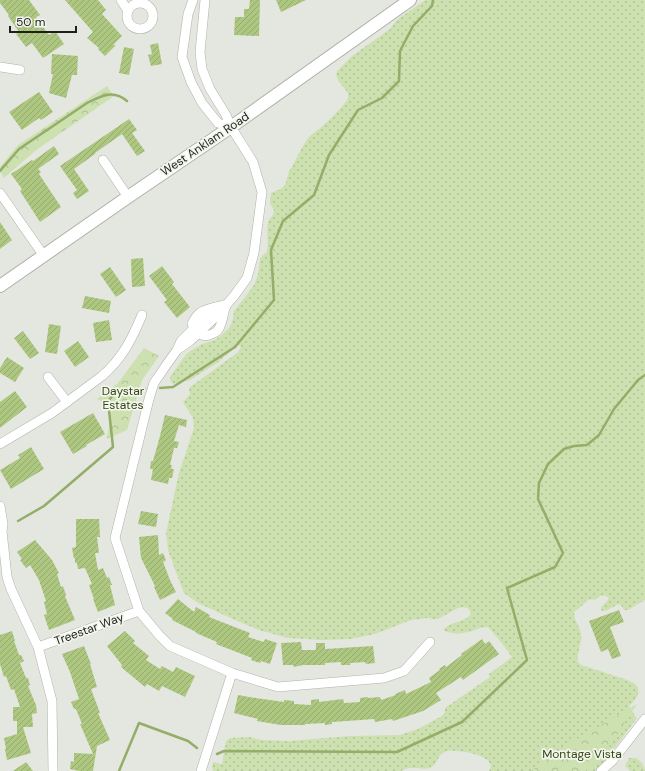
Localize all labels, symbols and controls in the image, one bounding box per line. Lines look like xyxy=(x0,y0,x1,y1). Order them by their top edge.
scale bar xyxy=(10,8,76,34)
text: 50 m xyxy=(16,14,45,30)
street label: West Anklam Road xyxy=(158,108,252,180)
park label: Daystar Estates xyxy=(102,383,145,413)
street label: Treestar Way xyxy=(52,609,126,649)
park label: Montage Vista xyxy=(542,746,622,762)

